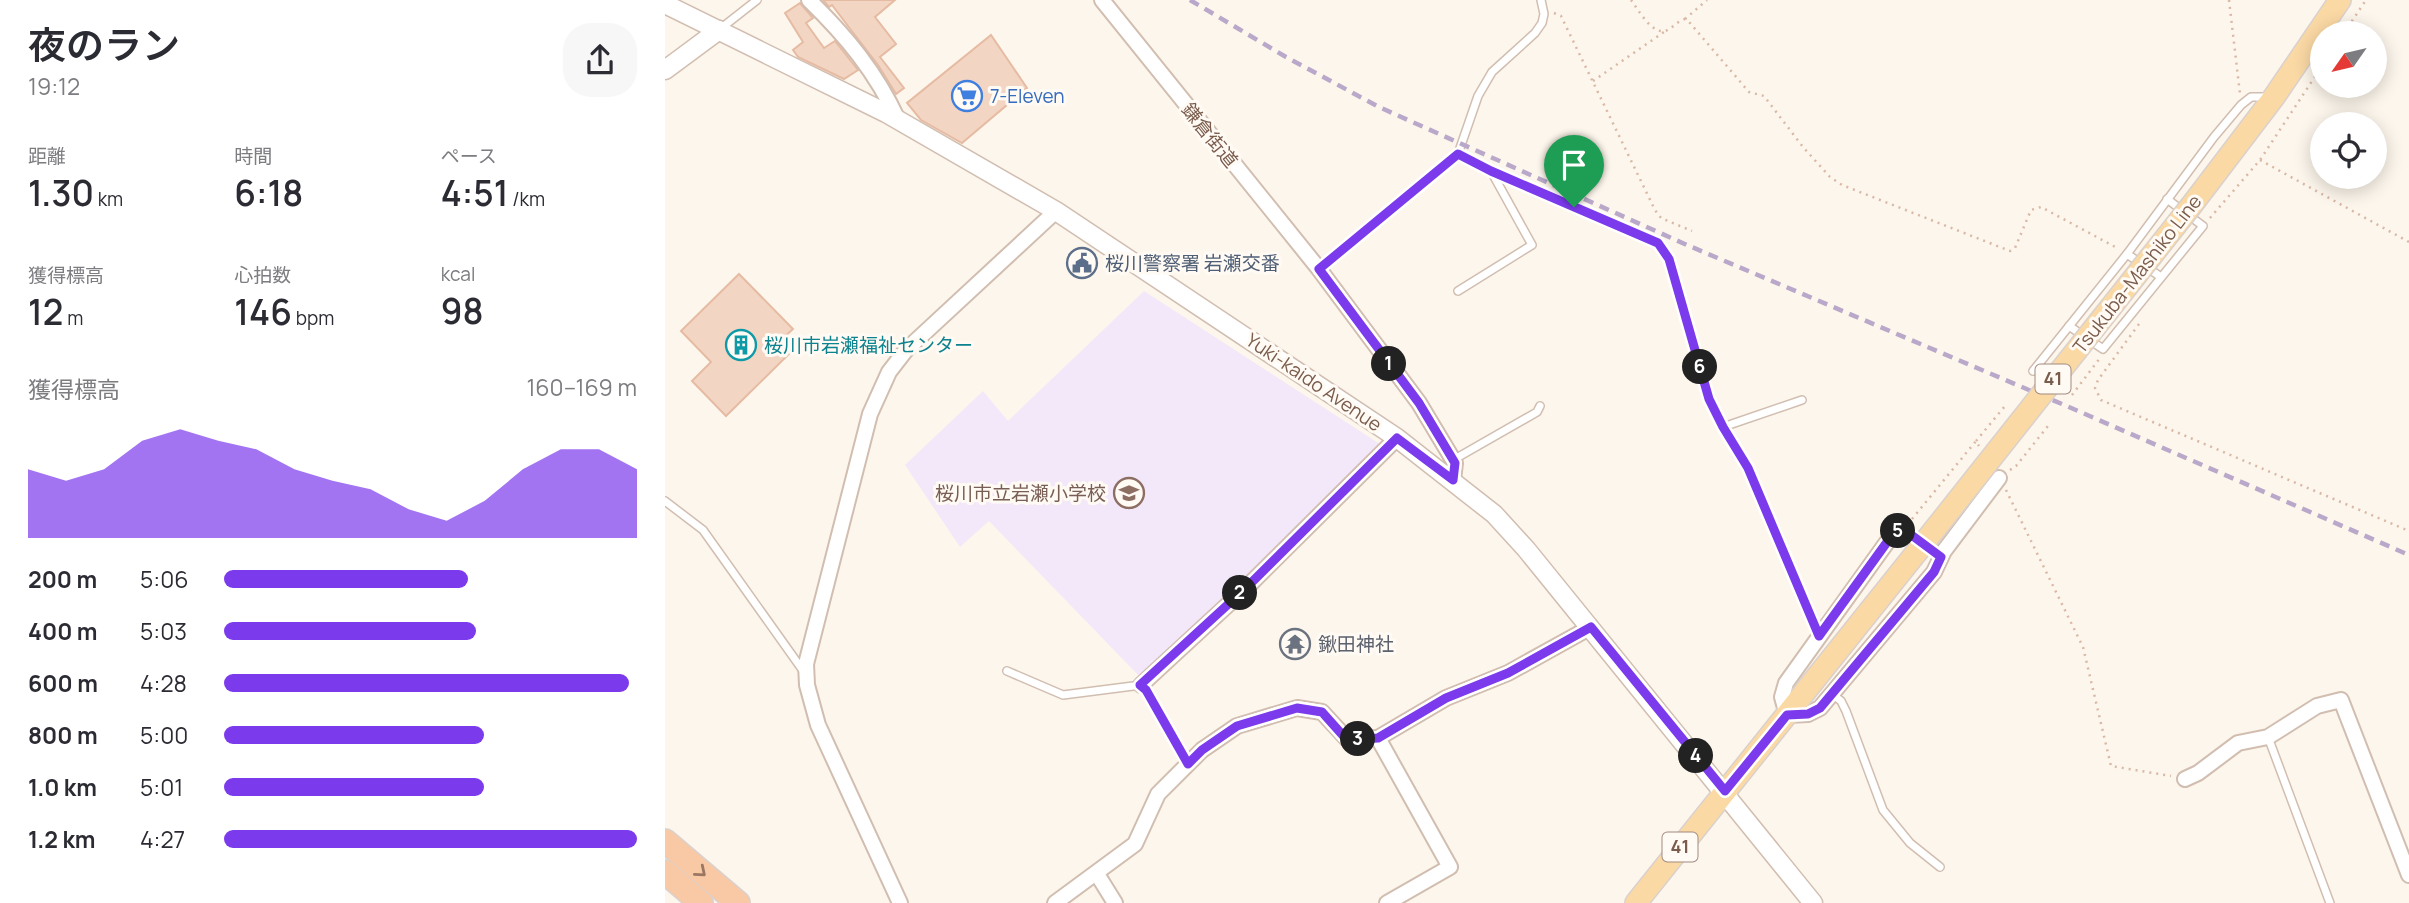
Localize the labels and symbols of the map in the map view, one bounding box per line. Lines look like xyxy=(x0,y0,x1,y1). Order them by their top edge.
north arrow xyxy=(2310,21,2387,98)
supermarket icon: 7-Eleven xyxy=(950,79,984,113)
place label: 7-Eleven xyxy=(990,83,1065,109)
street label: 鎌倉街道 xyxy=(1176,97,1244,173)
pin xyxy=(1544,135,1604,207)
street label: Tsukuba-Mashiko Line xyxy=(2067,189,2207,359)
public building icon: 桜川警察署 岩瀬交番 xyxy=(1065,246,1099,280)
place label: 桜川警察署 岩瀬交番 xyxy=(1105,250,1280,276)
street label: Yuki-kaido Avenue xyxy=(1241,327,1387,437)
building icon: 桜川市岩瀬福祉センター xyxy=(724,328,758,362)
place label: 桜川市岩瀬福祉センター xyxy=(764,332,973,358)
pin: 1 xyxy=(1371,346,1407,382)
pin: 6 xyxy=(1683,350,1717,384)
road number: 41 xyxy=(2035,365,2071,394)
school or university icon: 桜川市立岩瀬小学校 xyxy=(1112,476,1146,510)
place label: 桜川市立岩瀬小学校 xyxy=(935,480,1106,506)
pin: 5 xyxy=(1881,514,1915,548)
pin: 2 xyxy=(1223,576,1257,610)
temple icon: 鍬田神社 xyxy=(1278,627,1312,661)
place label: 鍬田神社 xyxy=(1318,631,1394,657)
pin: 3 xyxy=(1341,722,1375,756)
pin: 4 xyxy=(1679,738,1713,774)
road number: 41 xyxy=(1663,832,1697,862)
one-way arrow xyxy=(693,864,706,876)

